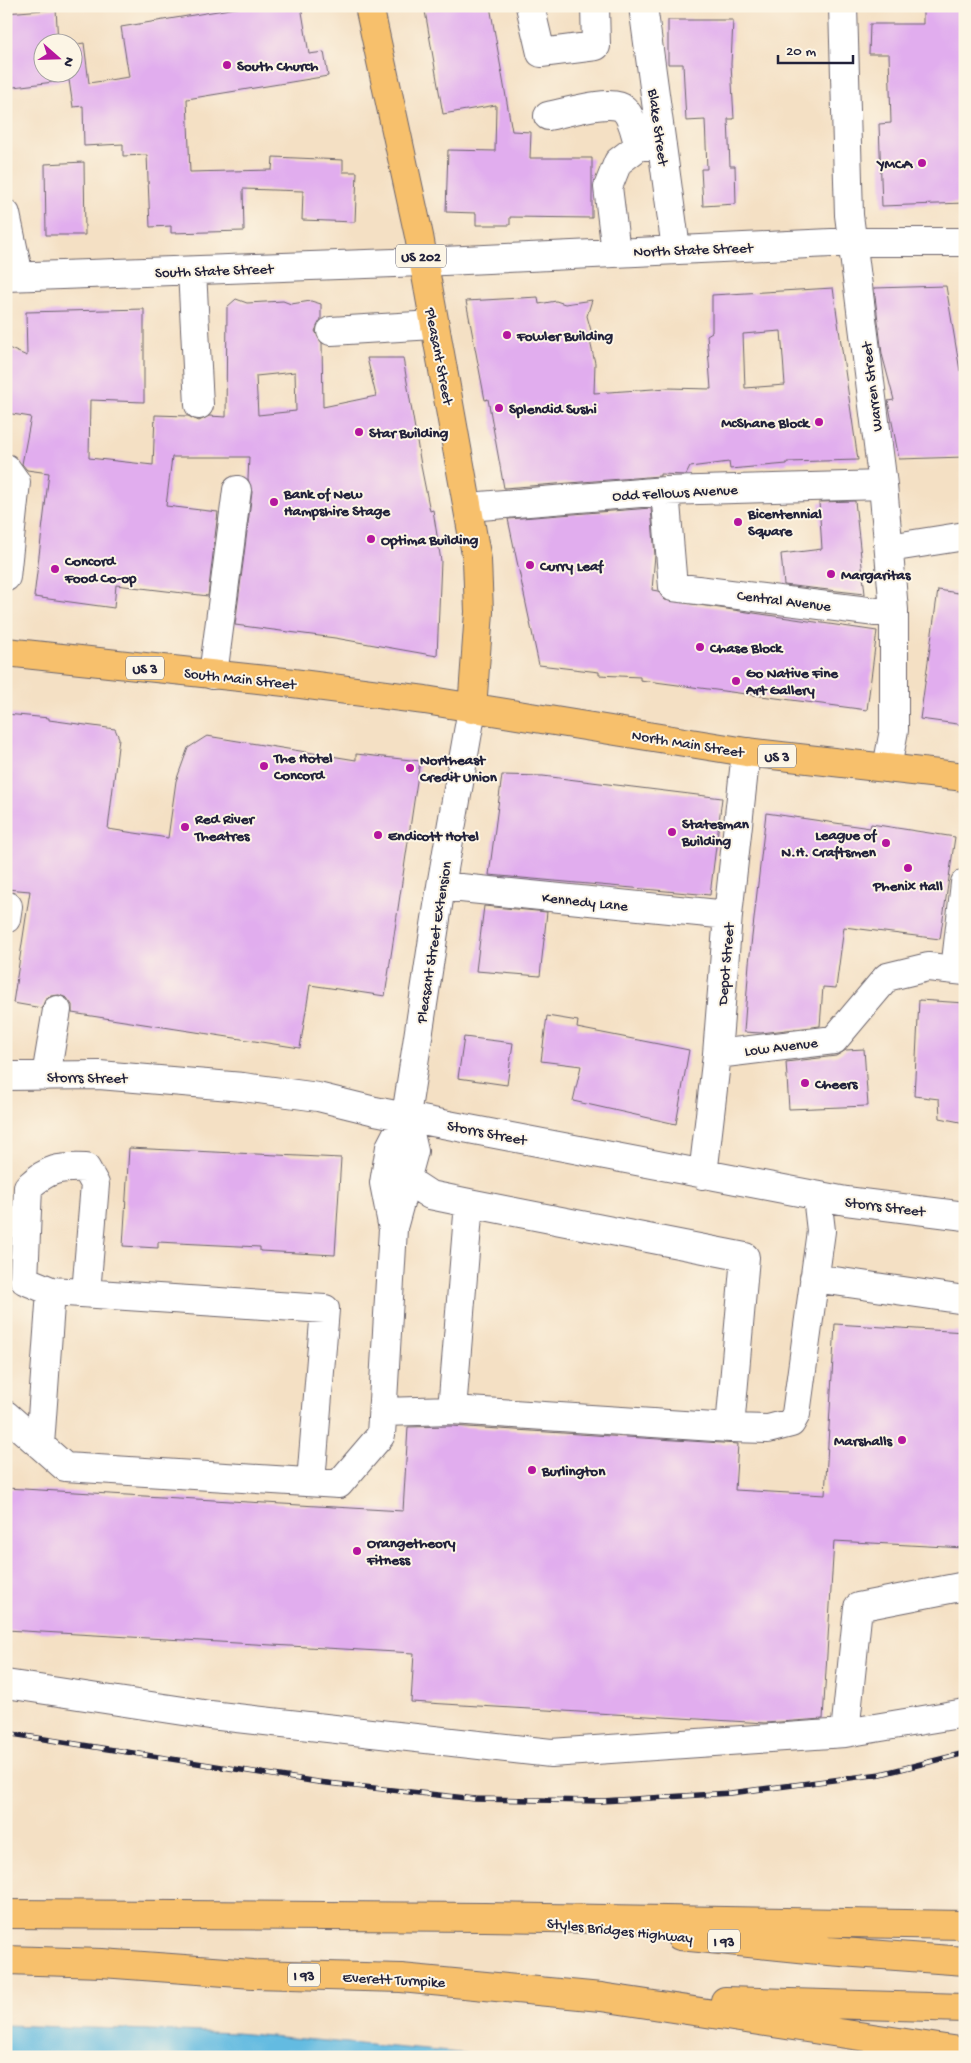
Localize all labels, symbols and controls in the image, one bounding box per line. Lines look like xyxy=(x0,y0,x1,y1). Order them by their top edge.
north arrow xyxy=(32,32,82,82)
scale bar xyxy=(778,32,854,64)
text: 20 m xyxy=(786,43,816,61)
text: N xyxy=(58,54,77,69)
place label: South Church xyxy=(237,58,318,76)
marker: South Church xyxy=(221,59,233,71)
street label: Blake Street xyxy=(643,87,672,169)
place label: YMCA xyxy=(876,156,913,174)
marker: YMCA xyxy=(916,157,928,169)
street label: North State Street xyxy=(633,240,755,262)
road number: US 202 xyxy=(396,245,446,268)
street label: South State Street xyxy=(155,261,275,283)
street label: Pleasant Street xyxy=(420,305,457,408)
place label: Fowler Building xyxy=(516,328,613,346)
marker: Fowler Building xyxy=(501,329,513,341)
street label: Warren Street xyxy=(858,339,887,433)
place label: Splendid Sushi xyxy=(509,401,597,419)
marker: Splendid Sushi xyxy=(493,402,505,414)
place label: McShane Block xyxy=(721,415,811,433)
marker: McShane Block xyxy=(813,416,825,428)
place label: Star Building xyxy=(369,425,449,443)
marker: Star Building xyxy=(353,426,365,438)
street label: Odd Fellows Avenue xyxy=(612,482,739,506)
place label: Bank of New Hampshire Stage xyxy=(283,486,391,521)
marker: Bank of New Hampshire Stage xyxy=(268,496,280,508)
place label: Bicentennial Square xyxy=(747,506,823,541)
marker: Bicentennial Square xyxy=(732,516,744,528)
place label: Optima Building xyxy=(381,532,479,550)
marker: Optima Building xyxy=(365,533,377,545)
place label: Concord Food Co-op xyxy=(64,553,137,588)
place label: Curry Leaf xyxy=(539,558,604,576)
marker: Curry Leaf xyxy=(524,559,536,571)
marker: Concord Food Co-op xyxy=(49,563,61,575)
place label: Margaritas xyxy=(841,567,912,585)
marker: Margaritas xyxy=(825,568,837,580)
street label: Central Avenue xyxy=(736,587,832,617)
place label: Chase Block xyxy=(709,640,784,658)
marker: Chase Block xyxy=(694,641,706,653)
road number: US 3 xyxy=(126,656,164,680)
street label: South Main Street xyxy=(183,665,298,695)
place label: Go Native Fine Art Gallery xyxy=(745,665,839,700)
marker: Go Native Fine Art Gallery xyxy=(730,675,742,687)
street label: North Main Street xyxy=(630,727,747,763)
road number: US 3 xyxy=(758,744,796,768)
place label: The Hotel Concord xyxy=(273,750,333,785)
place label: Northeast Credit Union xyxy=(419,752,498,787)
marker: The Hotel Concord xyxy=(258,760,270,772)
marker: Northeast Credit Union xyxy=(404,762,416,774)
place label: Red River Theatres xyxy=(194,811,255,846)
place label: Statesman Building xyxy=(681,816,750,851)
marker: Red River Theatres xyxy=(179,821,191,833)
marker: Statesman Building xyxy=(666,826,678,838)
place label: League of N.H. Craftsmen xyxy=(781,827,877,862)
place label: Endicott Hotel xyxy=(388,828,479,846)
marker: Endicott Hotel xyxy=(372,829,384,841)
marker: League of N.H. Craftsmen xyxy=(880,837,892,849)
street label: Pleasant Street Extension xyxy=(413,860,457,1026)
marker: Phenix Hall xyxy=(902,862,914,874)
place label: Phenix Hall xyxy=(872,878,943,896)
street label: Kennedy Lane xyxy=(541,890,629,916)
street label: Depot Street xyxy=(714,921,740,1007)
street label: Low Avenue xyxy=(744,1035,819,1061)
street label: Storrs Street xyxy=(47,1069,129,1089)
place label: Cheers xyxy=(814,1076,859,1094)
marker: Cheers xyxy=(799,1077,811,1089)
street label: Storrs Street xyxy=(445,1117,530,1151)
street label: Storrs Street xyxy=(844,1194,928,1222)
place label: Marshalls xyxy=(834,1433,893,1451)
marker: Marshalls xyxy=(896,1434,908,1446)
place label: Burlington xyxy=(541,1463,606,1481)
marker: Burlington xyxy=(526,1464,538,1476)
place label: Orangetheory Fitness xyxy=(366,1535,456,1570)
marker: Orangetheory Fitness xyxy=(351,1545,363,1557)
street label: Styles Bridges Highway xyxy=(546,1915,694,1949)
road number: I 93 xyxy=(708,1930,740,1952)
road number: I 93 xyxy=(288,1964,320,1986)
street label: Everett Turnpike xyxy=(342,1969,446,1993)

